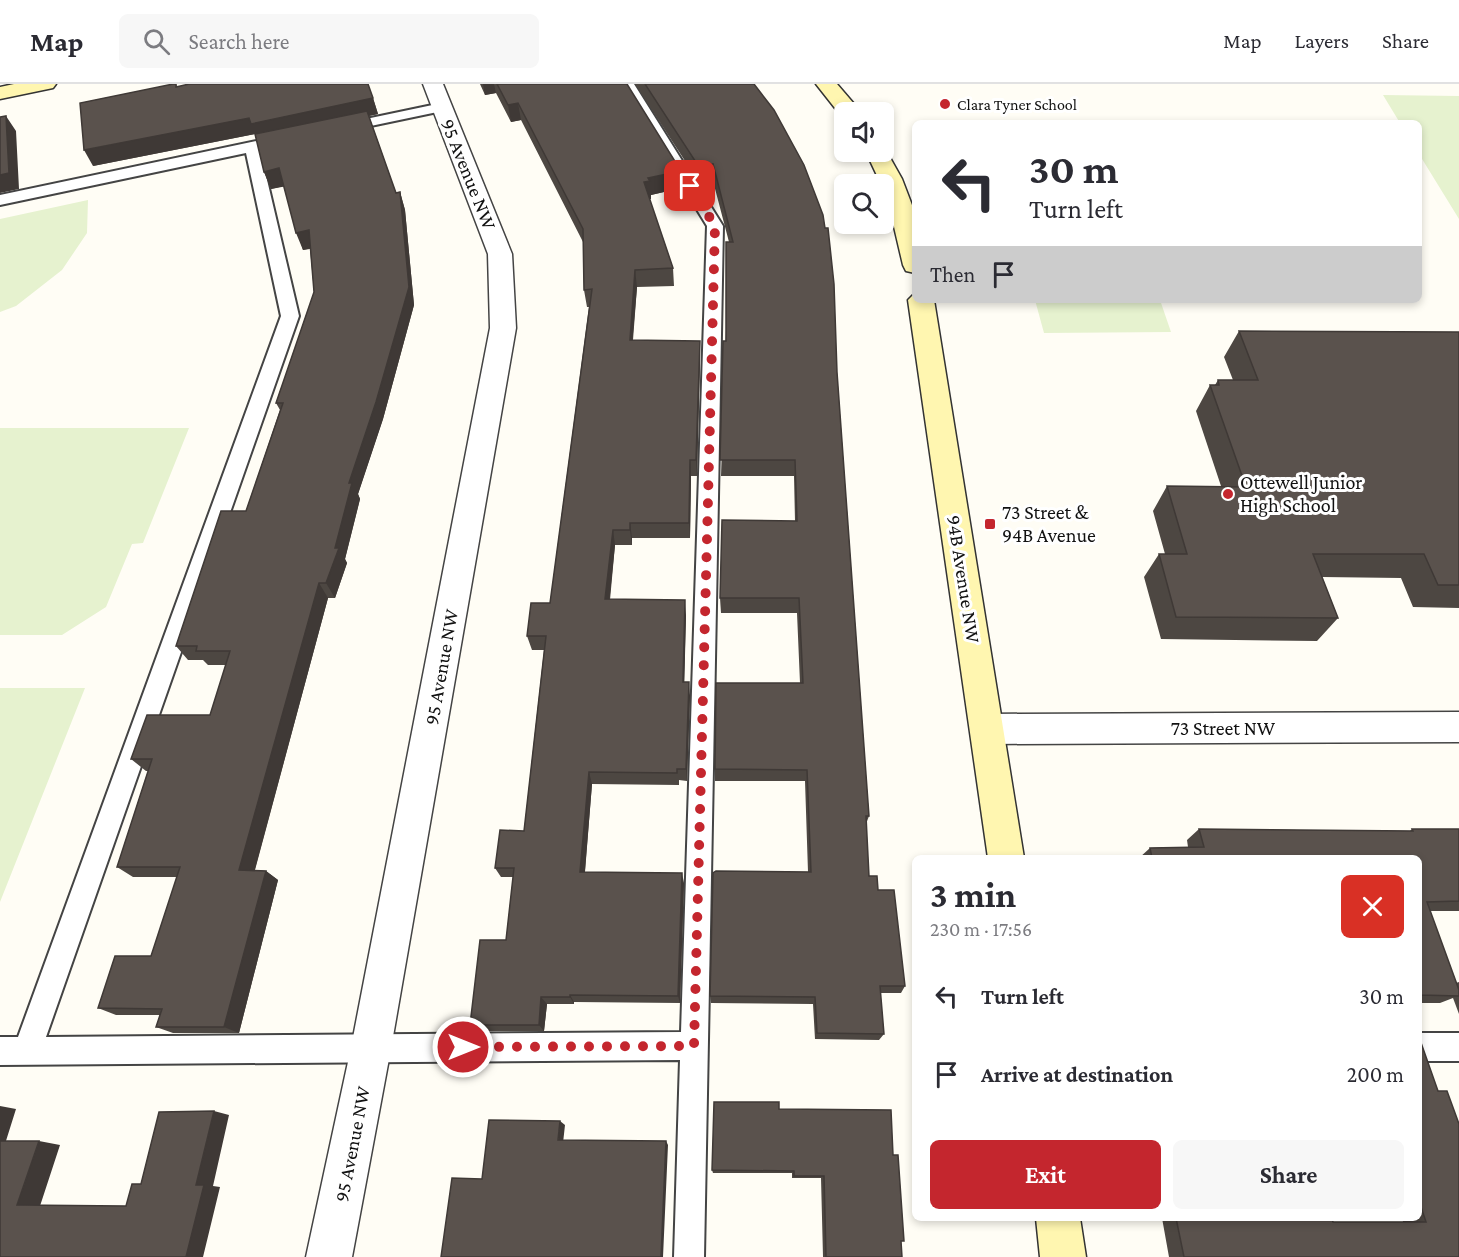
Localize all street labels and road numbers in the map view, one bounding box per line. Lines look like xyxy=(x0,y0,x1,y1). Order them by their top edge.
street label: 95 Avenue NW xyxy=(437,115,501,233)
street label: 94B Avenue NW xyxy=(943,514,985,645)
street label: 95 Avenue NW xyxy=(420,607,462,727)
street label: 73 Street NW xyxy=(1171,717,1276,739)
street label: 95 Avenue NW xyxy=(330,1084,374,1204)

